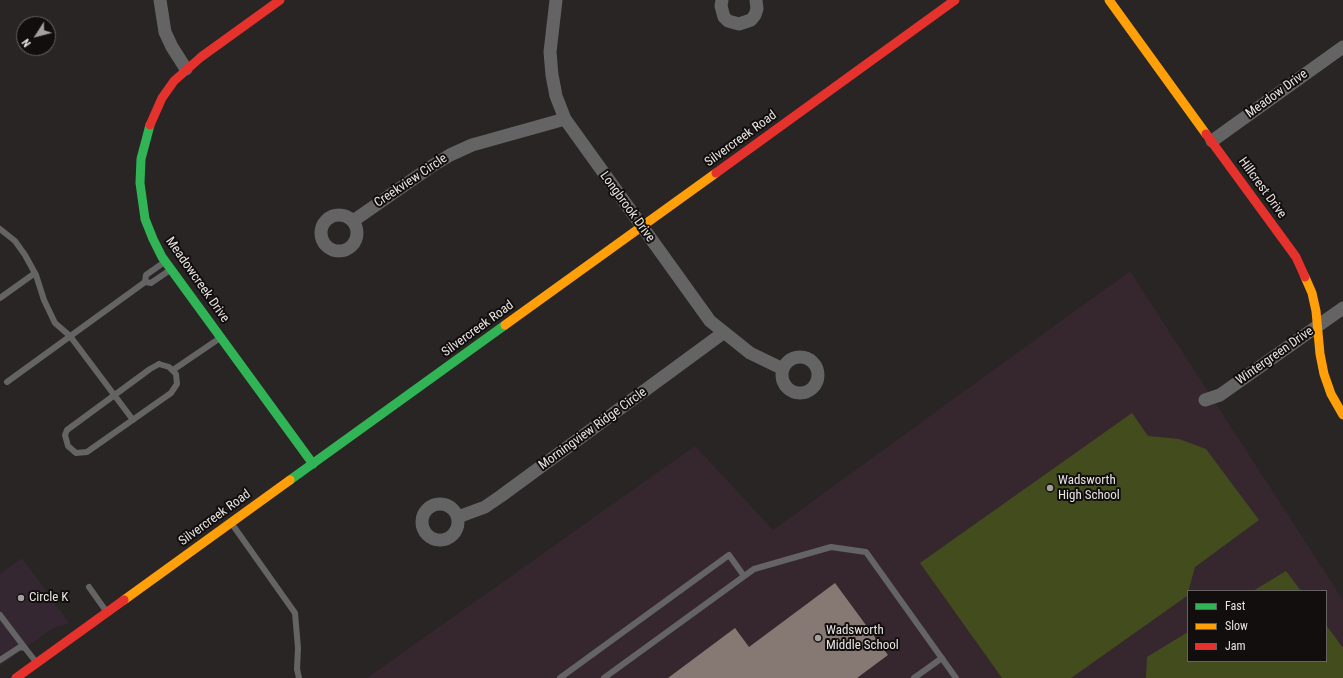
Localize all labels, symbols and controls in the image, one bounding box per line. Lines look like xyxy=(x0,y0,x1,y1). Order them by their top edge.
north arrow xyxy=(16,16,56,56)
text: N xyxy=(19,36,34,49)
street label: Meadow Drive xyxy=(1243,66,1311,122)
street label: Silvercreek Road xyxy=(702,108,780,170)
street label: Creekview Circle xyxy=(372,151,450,211)
street label: Hillcrest Drive xyxy=(1235,154,1289,222)
street label: Longbrook Drive xyxy=(596,169,658,245)
street label: Meadowcreek Drive xyxy=(162,234,232,326)
street label: Silvercreek Road xyxy=(439,298,517,360)
street label: Wintergreen Drive xyxy=(1233,324,1317,388)
street label: Morningview Ridge Circle xyxy=(536,385,650,473)
place label: Wadsworth High School xyxy=(1058,473,1120,504)
marker: Wadsworth High School xyxy=(1045,483,1055,493)
street label: Silvercreek Road xyxy=(176,487,254,549)
place label: Circle K xyxy=(29,590,68,606)
legend xyxy=(1187,590,1327,662)
marker: Circle K xyxy=(16,593,26,603)
text: Fast xyxy=(1225,599,1245,613)
text: Slow xyxy=(1225,619,1248,633)
place label: Wadsworth Middle School xyxy=(826,623,899,654)
marker: Wadsworth Middle School xyxy=(813,633,823,643)
text: Jam xyxy=(1225,639,1246,653)

